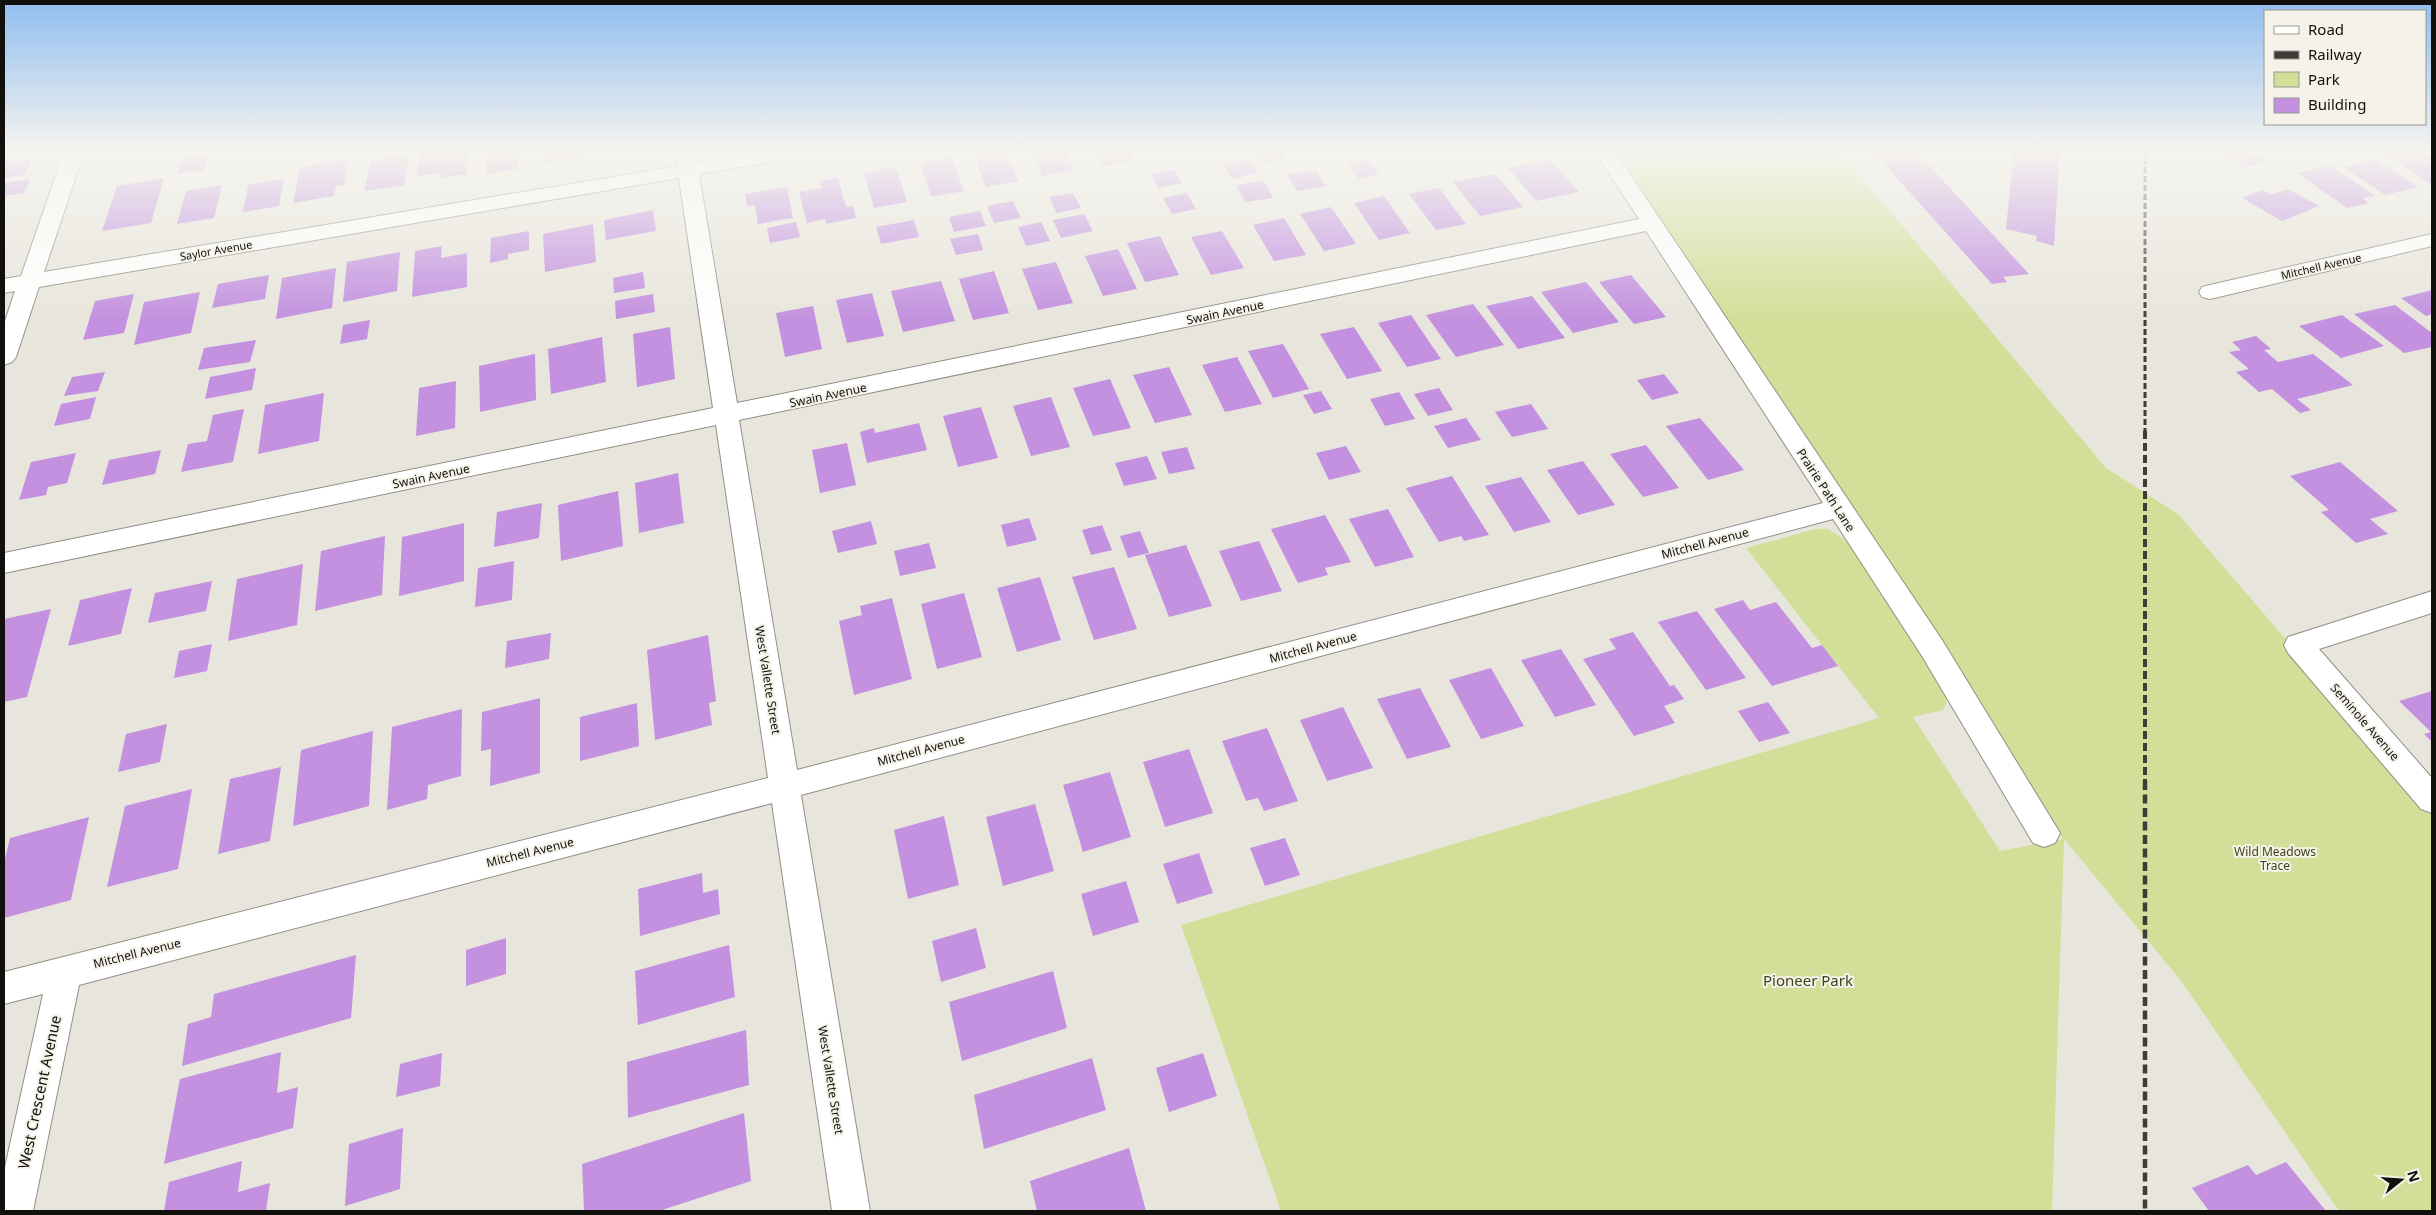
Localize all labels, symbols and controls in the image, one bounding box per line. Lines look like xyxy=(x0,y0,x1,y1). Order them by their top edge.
legend xyxy=(2264,10,2426,125)
text: Road xyxy=(2308,19,2344,39)
text: Railway xyxy=(2308,44,2362,64)
text: Park xyxy=(2308,69,2340,89)
text: Building xyxy=(2308,94,2366,114)
street label: Saylor Avenue xyxy=(179,236,253,264)
street label: Mitchell Avenue xyxy=(2279,249,2363,283)
street label: Swain Avenue xyxy=(1185,295,1265,328)
street label: Swain Avenue xyxy=(788,378,868,411)
street label: Prairie Path Lane xyxy=(1793,445,1859,535)
street label: Swain Avenue xyxy=(391,459,471,492)
street label: Mitchell Avenue xyxy=(1659,523,1751,563)
street label: West Vallette Street xyxy=(751,625,785,736)
street label: Mitchell Avenue xyxy=(1267,627,1359,667)
street label: Seminole Avenue xyxy=(2327,680,2404,765)
street label: Mitchell Avenue xyxy=(875,730,967,770)
street label: Mitchell Avenue xyxy=(484,833,576,871)
park label: Wild Meadows Trace xyxy=(2234,843,2316,874)
street label: Mitchell Avenue xyxy=(91,934,183,972)
park label: Pioneer Park xyxy=(1763,970,1853,990)
street label: West Crescent Avenue xyxy=(13,1013,65,1171)
street label: West Vallette Street xyxy=(814,1025,848,1136)
north arrow xyxy=(2376,1155,2426,1205)
text: N xyxy=(2403,1168,2425,1184)

